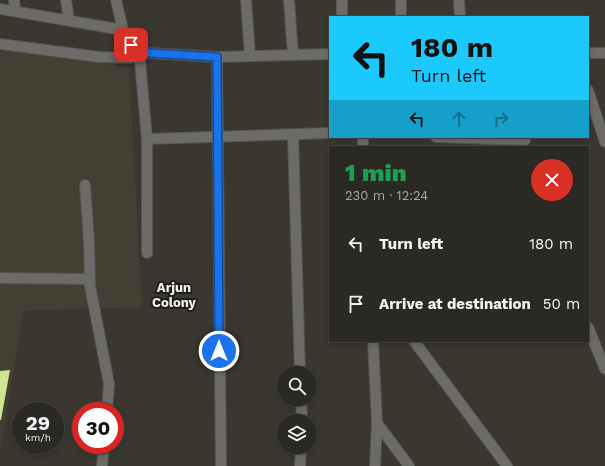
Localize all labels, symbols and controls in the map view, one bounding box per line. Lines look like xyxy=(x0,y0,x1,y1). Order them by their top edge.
pin xyxy=(114,28,148,62)
text: 180 m xyxy=(411,31,493,64)
icon: left xyxy=(345,32,397,84)
icon: arrive xyxy=(120,34,142,56)
text: Turn left xyxy=(411,65,486,86)
icon: left xyxy=(406,108,428,130)
icon: ahead xyxy=(448,108,470,130)
icon: right xyxy=(490,108,512,130)
text: 1 min xyxy=(345,159,407,187)
button: close xyxy=(531,159,573,201)
text: 230 m · 12:24 xyxy=(345,188,428,203)
icon: left xyxy=(345,233,367,255)
text: Turn left xyxy=(379,235,443,253)
text: 180 m xyxy=(529,235,573,253)
district label: Arjun Colony xyxy=(152,280,197,310)
icon: arrive xyxy=(345,293,367,315)
text: Arrive at destination xyxy=(379,295,531,313)
text: 50 m xyxy=(543,295,580,313)
position arrow xyxy=(198,330,240,372)
map controls xyxy=(277,366,317,454)
button: search xyxy=(277,366,317,406)
speed limit sign: 30 xyxy=(72,402,124,454)
text: 29 xyxy=(26,411,50,435)
button: layers xyxy=(277,414,317,454)
text: km/h xyxy=(25,432,51,443)

